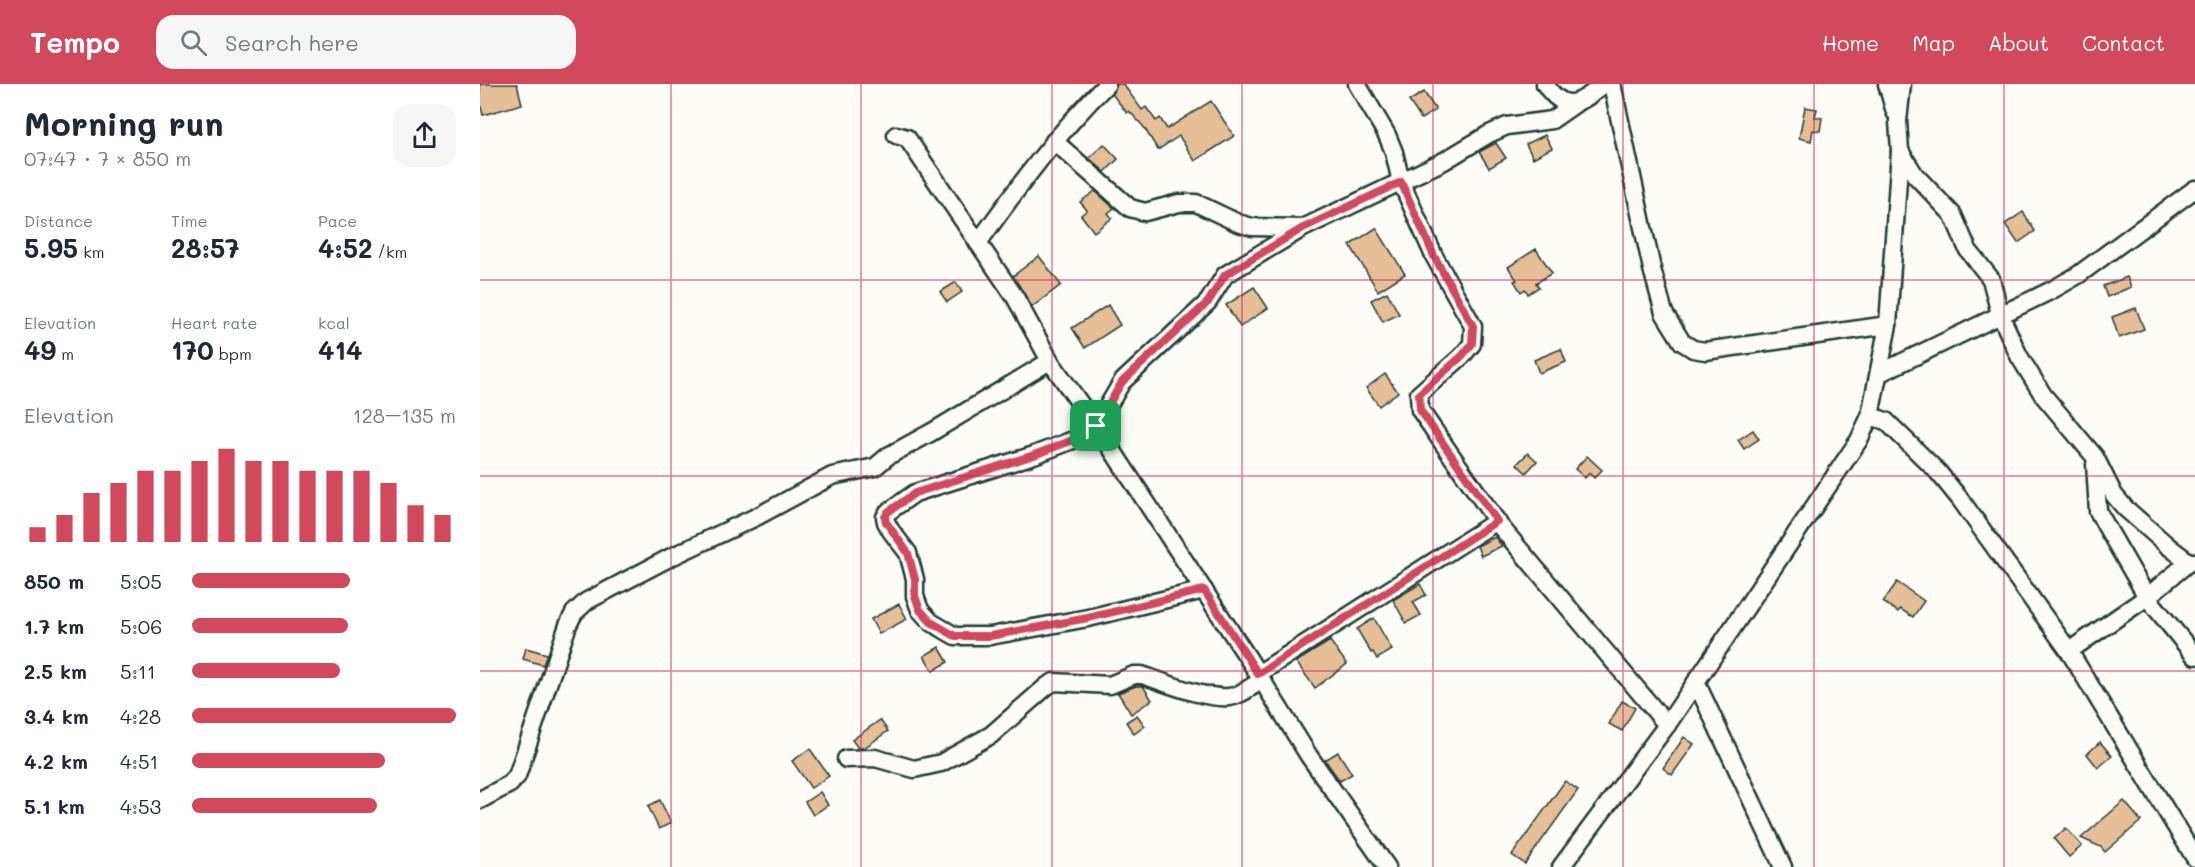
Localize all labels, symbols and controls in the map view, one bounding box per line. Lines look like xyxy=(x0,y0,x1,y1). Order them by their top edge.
search box xyxy=(156,15,576,69)
text: Tempo xyxy=(30,24,120,60)
icon: search xyxy=(177,26,210,59)
text: Search here xyxy=(225,28,359,57)
text: Home xyxy=(1822,29,1879,56)
text: Map xyxy=(1912,29,1955,56)
text: About xyxy=(1988,29,2049,56)
text: Contact xyxy=(2082,29,2165,56)
text: Morning run xyxy=(24,101,224,144)
button: share xyxy=(393,104,456,167)
text: 07:47 · 7 × 850 m xyxy=(24,145,191,171)
text: Distance xyxy=(24,210,93,231)
text: Time xyxy=(171,210,207,231)
text: Pace xyxy=(318,210,357,231)
text: 5.95 xyxy=(24,231,78,265)
text: 28:57 xyxy=(171,231,240,265)
text: 4:52 xyxy=(318,231,372,265)
text: km xyxy=(78,241,104,262)
text: /km xyxy=(372,241,407,262)
text: Elevation xyxy=(24,312,96,333)
text: Heart rate xyxy=(171,312,257,333)
text: kcal xyxy=(318,312,350,333)
text: 49 xyxy=(24,333,56,367)
text: 170 xyxy=(171,333,214,367)
text: 414 xyxy=(318,333,363,367)
text: m xyxy=(56,343,74,364)
text: bpm xyxy=(214,343,252,364)
pin xyxy=(1070,400,1121,451)
text: Elevation xyxy=(24,402,114,428)
text: 128–135 m xyxy=(353,402,456,428)
icon: arrive xyxy=(1079,409,1112,442)
text: 850 m xyxy=(24,568,84,594)
text: 5:05 xyxy=(120,568,162,594)
text: 1.7 km xyxy=(24,613,84,639)
text: 5:06 xyxy=(120,613,162,639)
text: 2.5 km xyxy=(24,658,87,684)
text: 5:11 xyxy=(120,658,156,684)
text: 3.4 km xyxy=(24,703,89,729)
text: 4:28 xyxy=(120,703,161,729)
text: 4.2 km xyxy=(24,748,88,774)
text: 4:51 xyxy=(120,748,159,774)
text: 5.1 km xyxy=(24,793,85,819)
text: 4:53 xyxy=(120,793,161,819)

